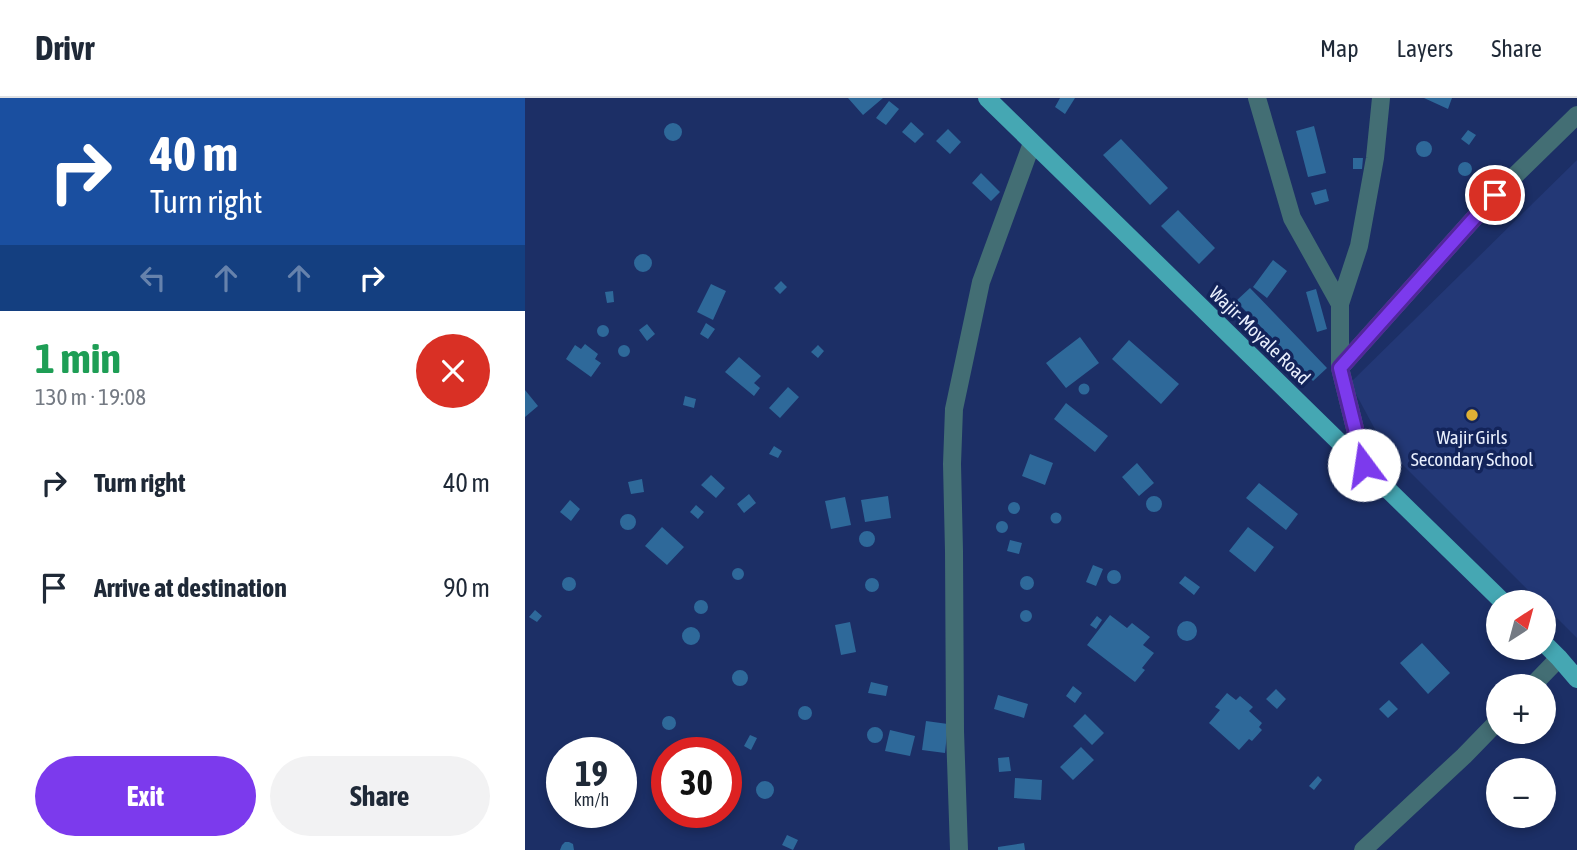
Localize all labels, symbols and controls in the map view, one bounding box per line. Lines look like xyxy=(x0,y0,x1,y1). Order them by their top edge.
text: Drivr xyxy=(35,29,94,67)
text: Map xyxy=(1320,35,1359,62)
text: Layers xyxy=(1397,35,1453,62)
text: Share xyxy=(1491,35,1542,62)
text: 40 m xyxy=(150,125,238,181)
icon: right xyxy=(35,126,126,217)
pin xyxy=(1465,165,1525,225)
icon: arrive xyxy=(1476,176,1514,214)
text: Turn right xyxy=(150,183,263,220)
icon: left xyxy=(134,259,172,297)
icon: ahead xyxy=(207,259,245,297)
icon: ahead xyxy=(280,259,318,297)
icon: right xyxy=(353,259,391,297)
street label: Wajir-Moyale Road xyxy=(1205,281,1315,389)
text: 1 min xyxy=(35,334,121,382)
button: close xyxy=(416,334,490,408)
text: 130 m · 19:08 xyxy=(35,384,146,410)
marker: Wajir Girls Secondary School xyxy=(1464,407,1480,423)
place label: Wajir Girls Secondary School xyxy=(1411,426,1533,470)
position arrow xyxy=(1327,428,1401,502)
icon: right xyxy=(35,464,73,502)
text: Turn right xyxy=(94,468,185,498)
text: 40 m xyxy=(443,468,490,498)
icon: arrive xyxy=(35,569,73,607)
text: Arrive at destination xyxy=(94,573,287,603)
text: 90 m xyxy=(443,573,490,603)
north arrow xyxy=(1486,590,1556,660)
map controls xyxy=(1486,590,1556,828)
button: + xyxy=(1486,674,1556,744)
speed limit sign: 30 xyxy=(651,737,742,828)
text: 19 xyxy=(575,753,608,793)
button: Exit xyxy=(35,756,256,836)
button: Share xyxy=(270,756,490,836)
button: − xyxy=(1486,758,1556,828)
text: km/h xyxy=(574,789,609,810)

